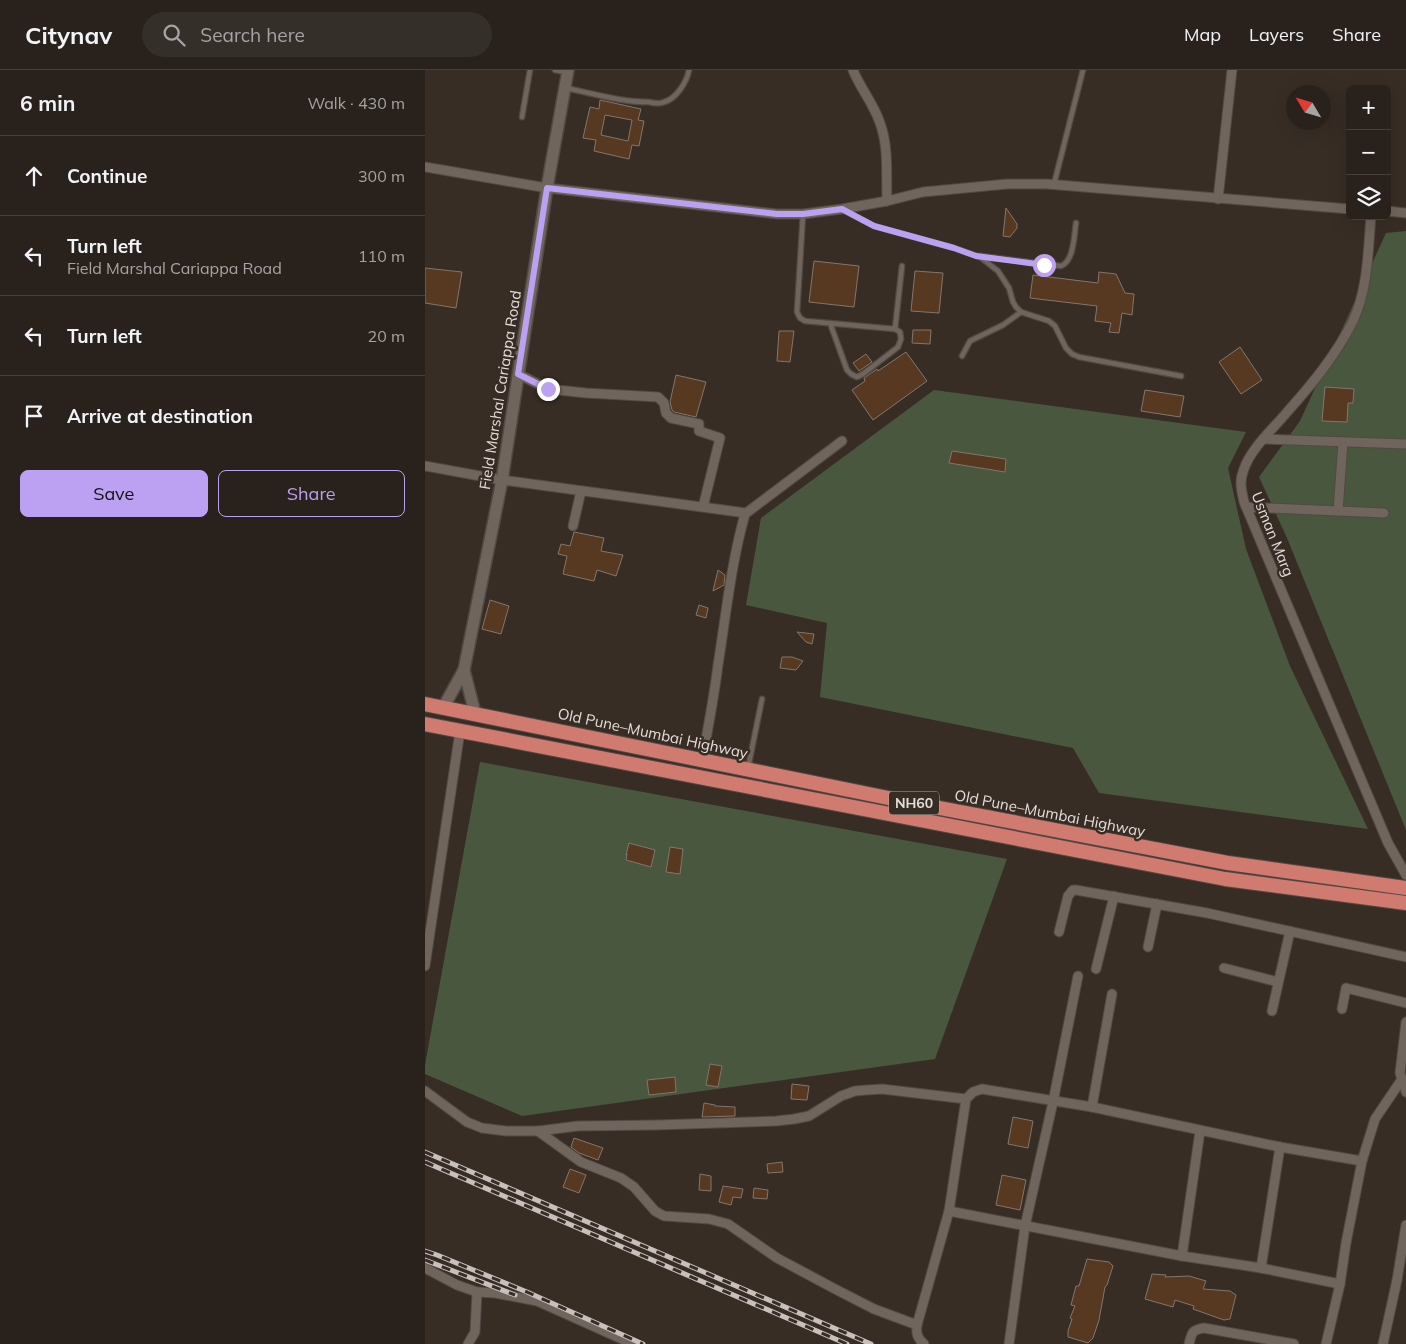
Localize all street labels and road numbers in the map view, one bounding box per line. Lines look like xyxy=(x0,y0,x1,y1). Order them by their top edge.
street label: Field Marshal Cariappa Road xyxy=(475,289,525,491)
street label: Usman Marg xyxy=(1247,489,1299,579)
street label: Old Pune–Mumbai Highway xyxy=(556,704,750,762)
street label: Old Pune–Mumbai Highway xyxy=(953,785,1147,841)
road number: NH60 xyxy=(889,791,939,814)

